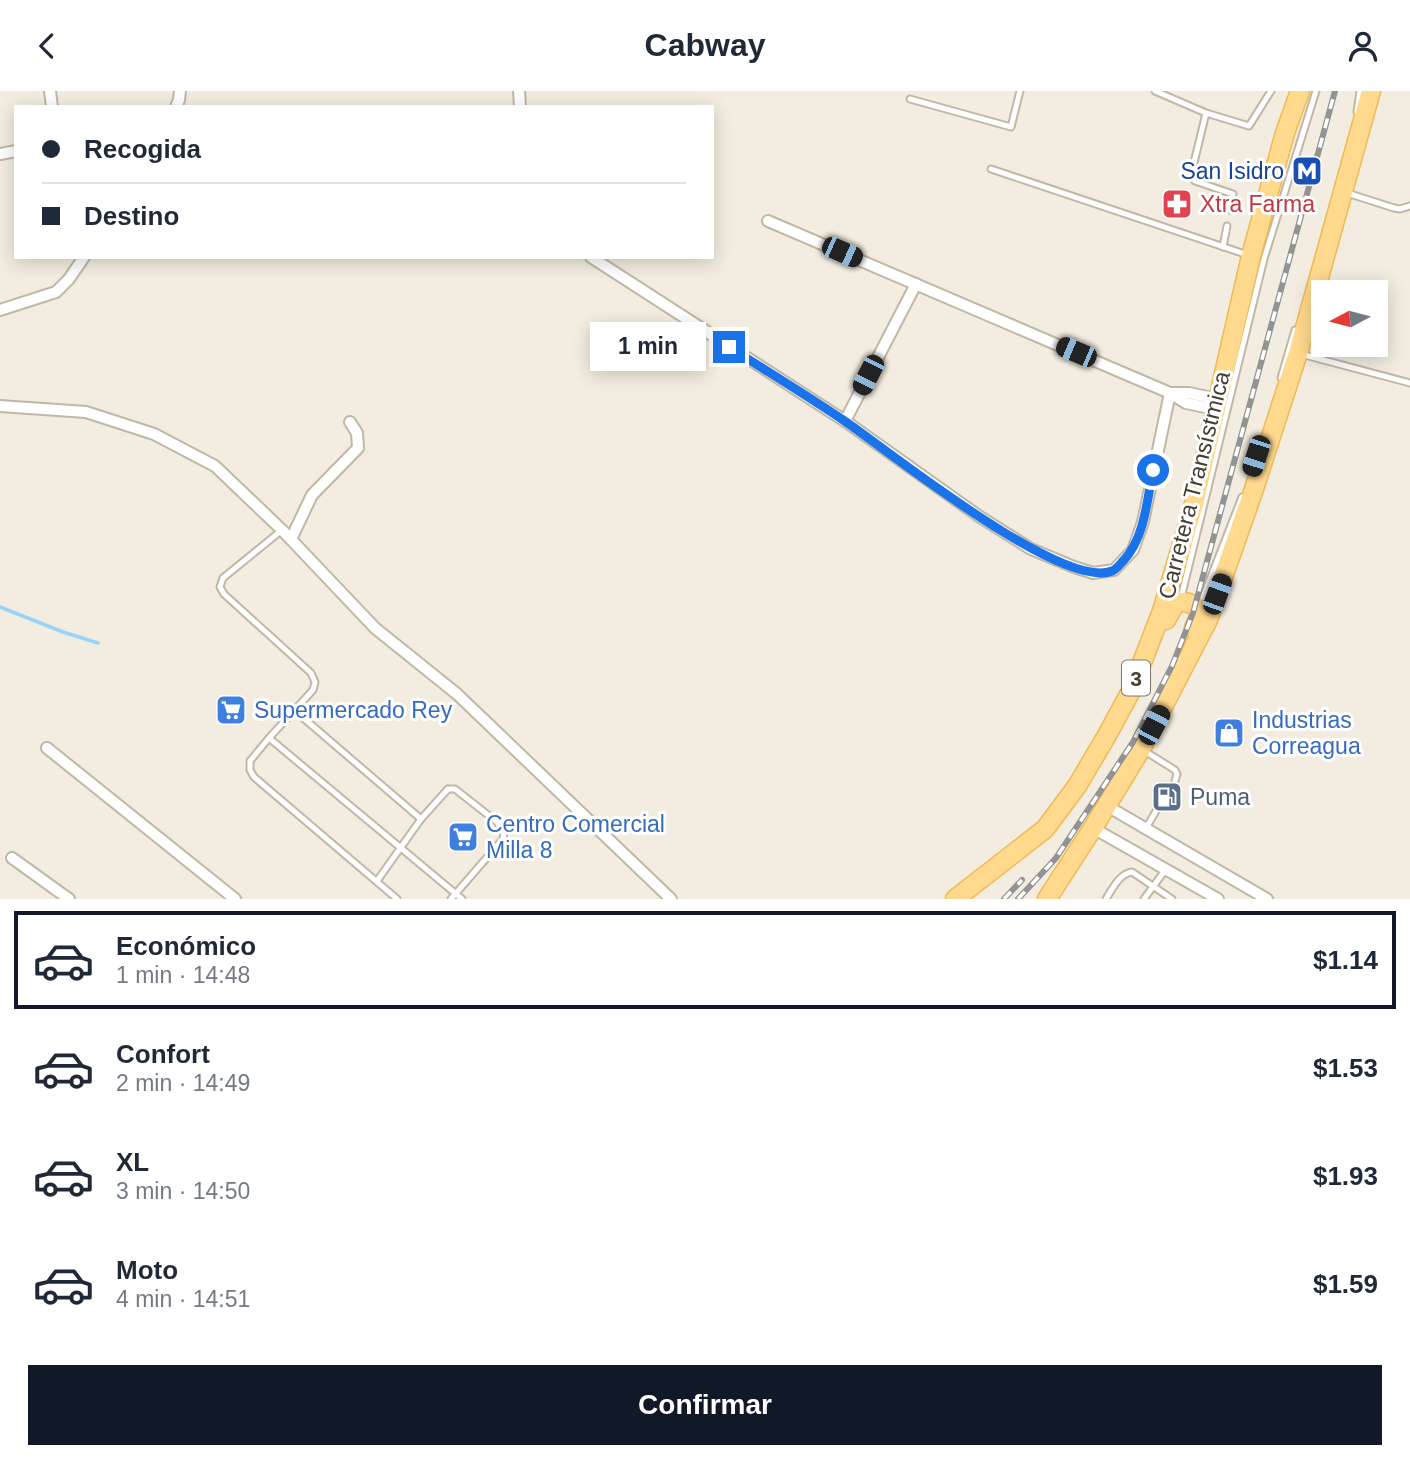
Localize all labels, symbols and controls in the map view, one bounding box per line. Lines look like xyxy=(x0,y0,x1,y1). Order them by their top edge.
icon: back xyxy=(28,27,66,65)
text: Cabway xyxy=(645,27,765,63)
icon: person xyxy=(1344,27,1382,65)
text: Recogida xyxy=(84,134,201,164)
metro station icon: San Isidro xyxy=(1290,154,1324,188)
place label: San Isidro xyxy=(1180,158,1284,184)
pharmacy icon: Xtra Farma xyxy=(1160,187,1194,221)
place label: Xtra Farma xyxy=(1200,191,1315,217)
text: Destino xyxy=(84,201,179,231)
car xyxy=(819,234,866,270)
north arrow xyxy=(1311,280,1388,357)
map controls xyxy=(1311,280,1388,357)
callout: 1 min xyxy=(589,323,704,371)
route end xyxy=(713,331,745,363)
text: 1 min xyxy=(618,333,678,359)
car xyxy=(1053,334,1100,370)
car xyxy=(850,352,887,398)
street label: Carretera Transístmica xyxy=(1153,368,1235,602)
car xyxy=(1240,433,1273,479)
route start xyxy=(1137,454,1169,486)
car xyxy=(1200,571,1235,617)
road number: 3 xyxy=(1122,661,1150,695)
supermarket icon: Supermercado Rey xyxy=(214,693,248,727)
place label: Supermercado Rey xyxy=(254,697,453,723)
car xyxy=(1135,702,1174,748)
place label: Industrias Correagua xyxy=(1252,707,1361,759)
shop icon: Industrias Correagua xyxy=(1212,716,1246,750)
fuel station icon: Puma xyxy=(1150,780,1184,814)
place label: Puma xyxy=(1190,784,1250,810)
place label: Centro Comercial Milla 8 xyxy=(486,811,665,863)
supermarket icon: Centro Comercial Milla 8 xyxy=(446,820,480,854)
icon: car xyxy=(32,929,95,992)
text: Económico xyxy=(116,931,256,961)
text: $1.14 xyxy=(1313,945,1378,975)
text: 1 min · 14:48 xyxy=(116,962,250,988)
icon: car xyxy=(32,1037,95,1100)
text: Confort xyxy=(116,1039,210,1069)
text: $1.53 xyxy=(1313,1053,1378,1083)
text: 2 min · 14:49 xyxy=(116,1070,250,1096)
icon: car xyxy=(32,1145,95,1208)
text: XL xyxy=(116,1147,149,1177)
text: $1.93 xyxy=(1313,1161,1378,1191)
text: 3 min · 14:50 xyxy=(116,1178,250,1204)
icon: car xyxy=(32,1253,95,1316)
text: Moto xyxy=(116,1255,178,1285)
text: $1.59 xyxy=(1313,1269,1378,1299)
text: 4 min · 14:51 xyxy=(116,1286,250,1312)
button: Confirmar xyxy=(28,1365,1382,1445)

